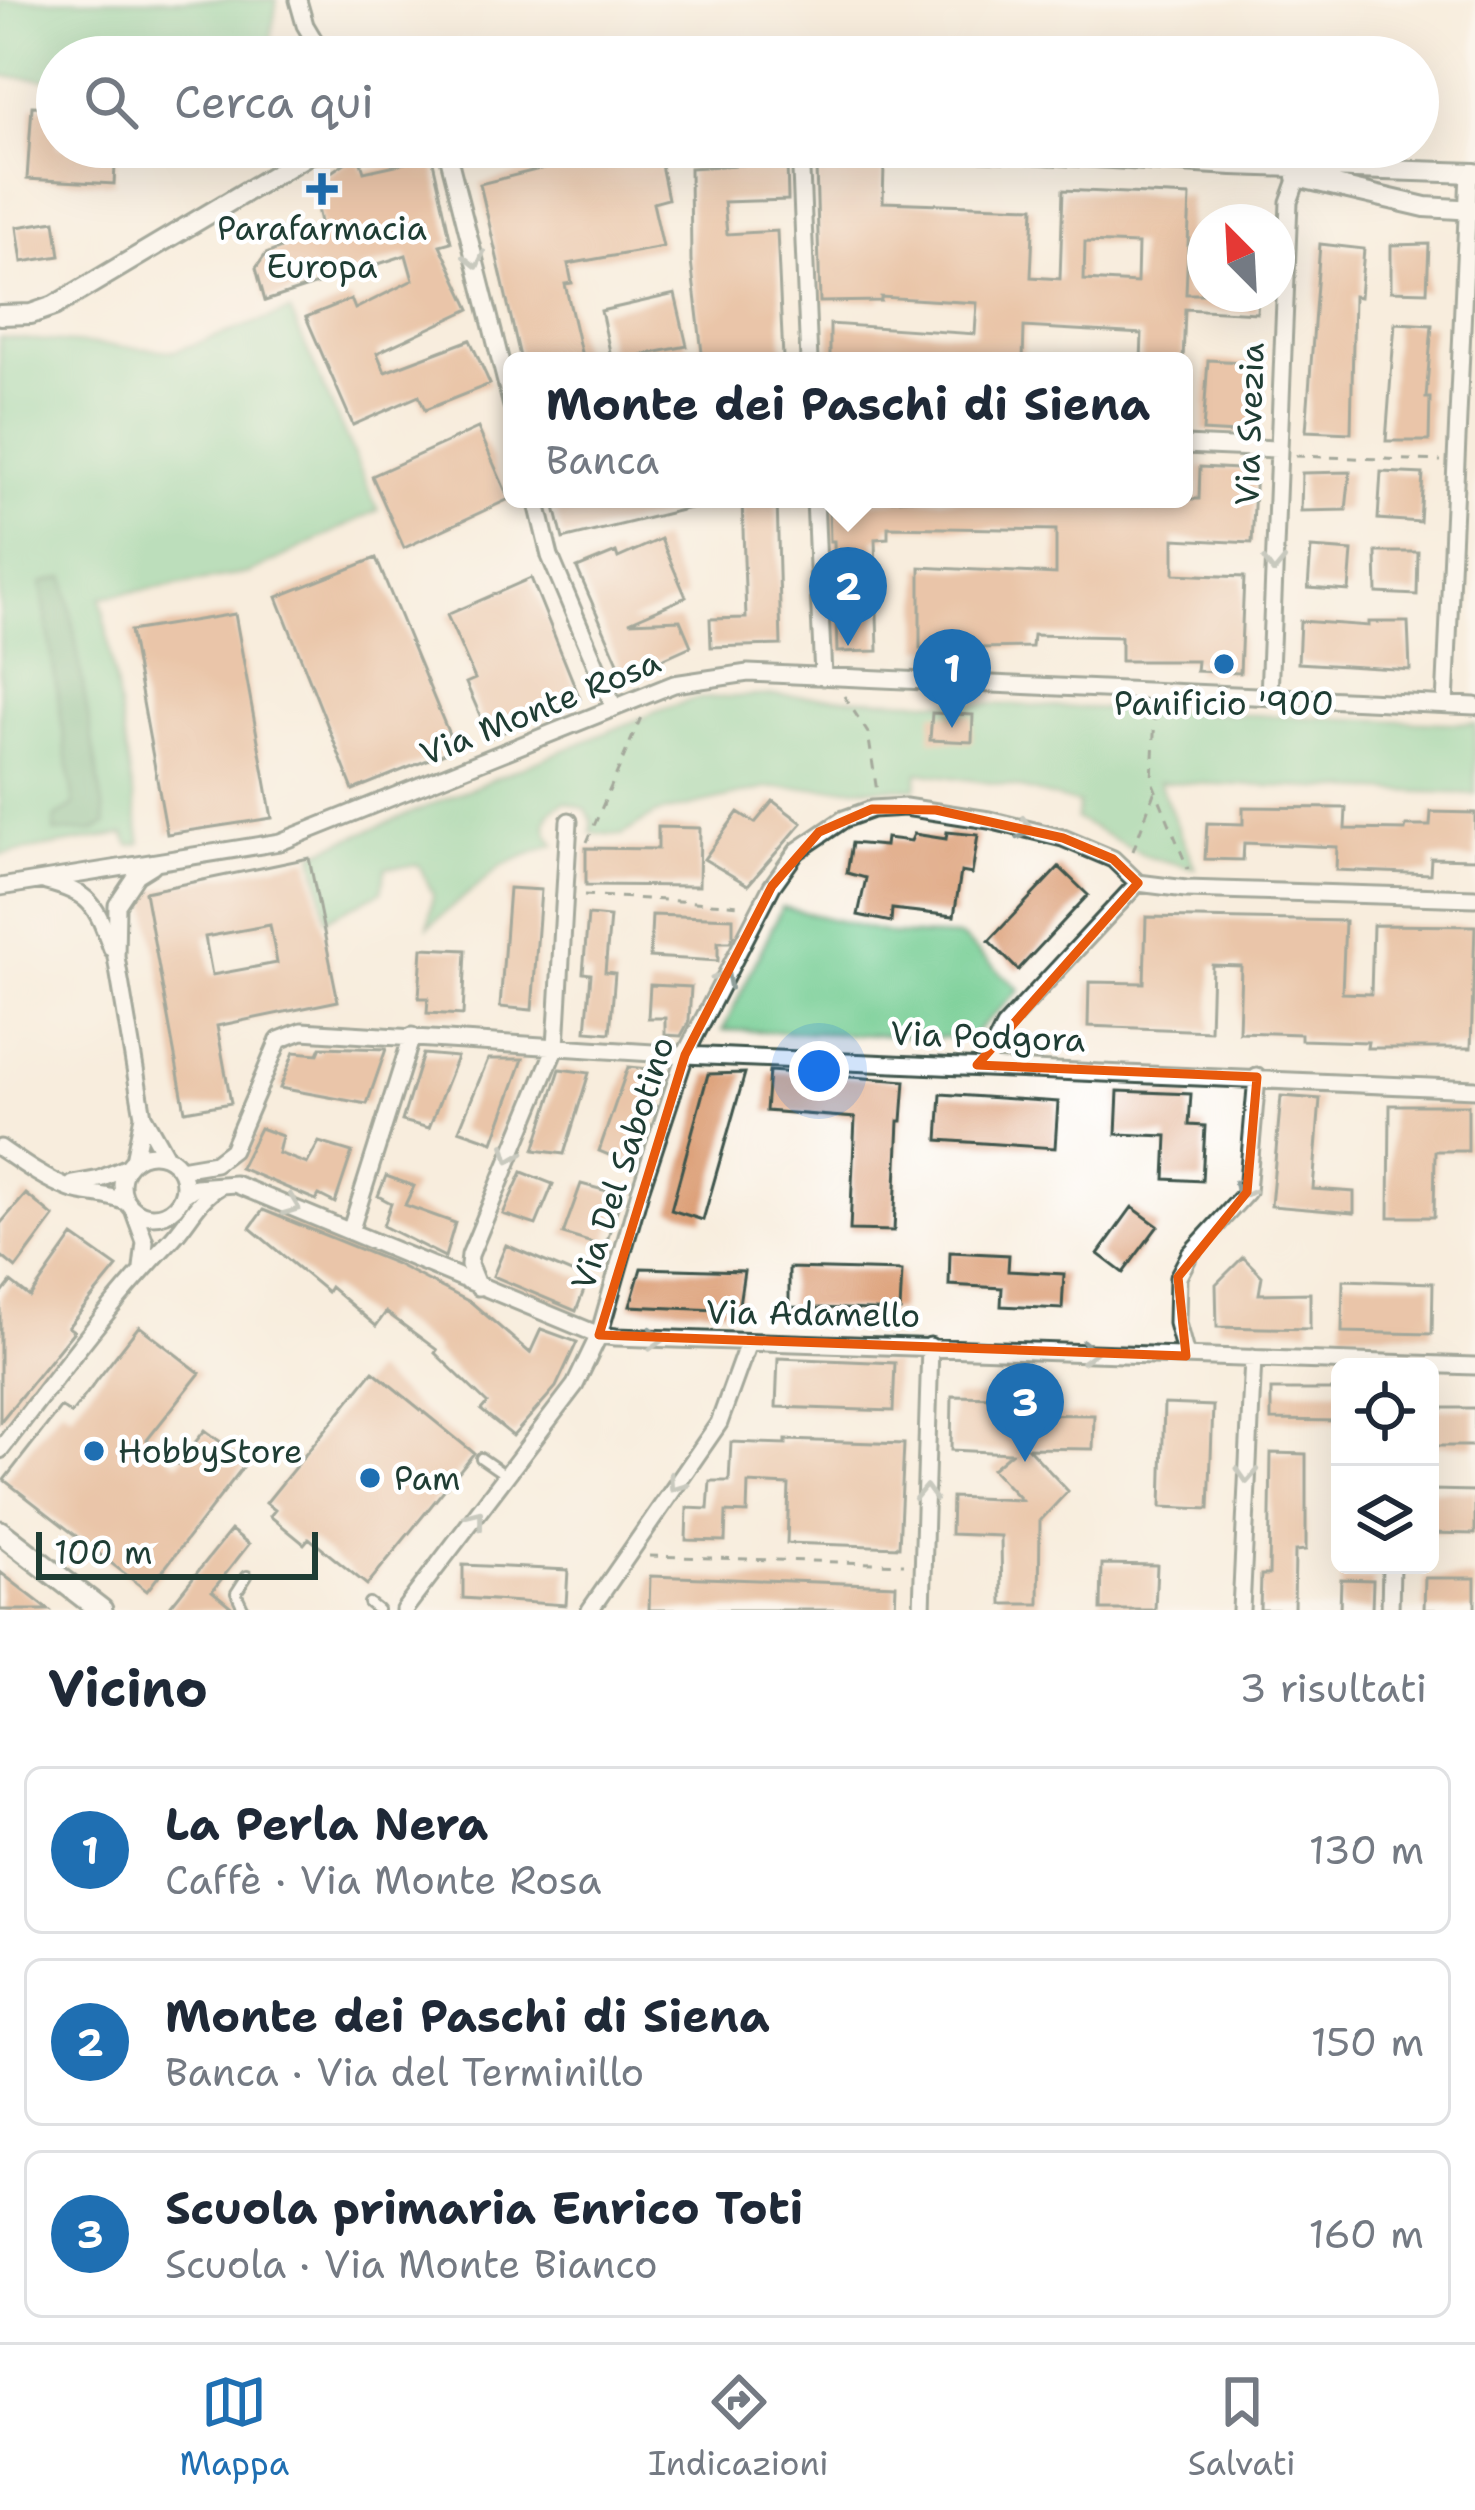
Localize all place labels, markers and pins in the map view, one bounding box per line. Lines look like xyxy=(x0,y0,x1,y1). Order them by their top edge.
marker: Parafarmacia Europa xyxy=(309,176,335,202)
place label: Parafarmacia Europa xyxy=(217,206,427,289)
pin: 2 xyxy=(809,547,887,646)
pin: 1 xyxy=(913,629,991,728)
marker: Panificio '900 xyxy=(1211,651,1237,677)
place label: Panificio '900 xyxy=(1114,681,1334,726)
pin: 3 xyxy=(986,1363,1064,1462)
place label: HobbyStore xyxy=(118,1429,303,1474)
marker: HobbyStore xyxy=(81,1438,107,1464)
place label: Pam xyxy=(394,1456,460,1501)
marker: Pam xyxy=(357,1465,383,1491)

